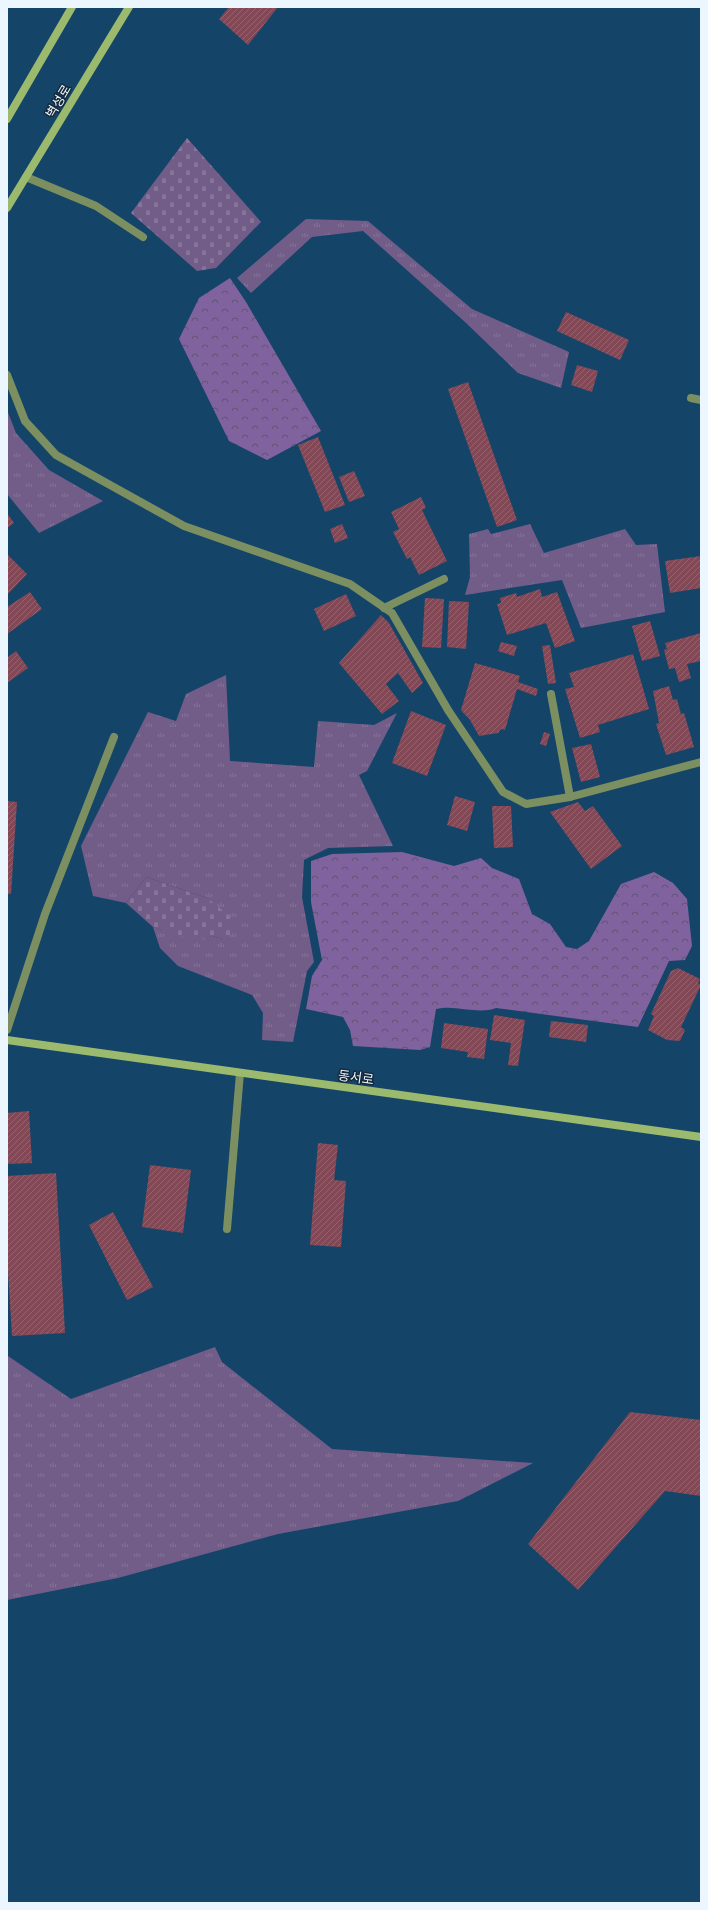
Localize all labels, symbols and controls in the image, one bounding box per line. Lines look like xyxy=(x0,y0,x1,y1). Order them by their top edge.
street label: 벽성로 xyxy=(41,81,75,121)
street label: 동서로 xyxy=(337,1066,375,1088)

